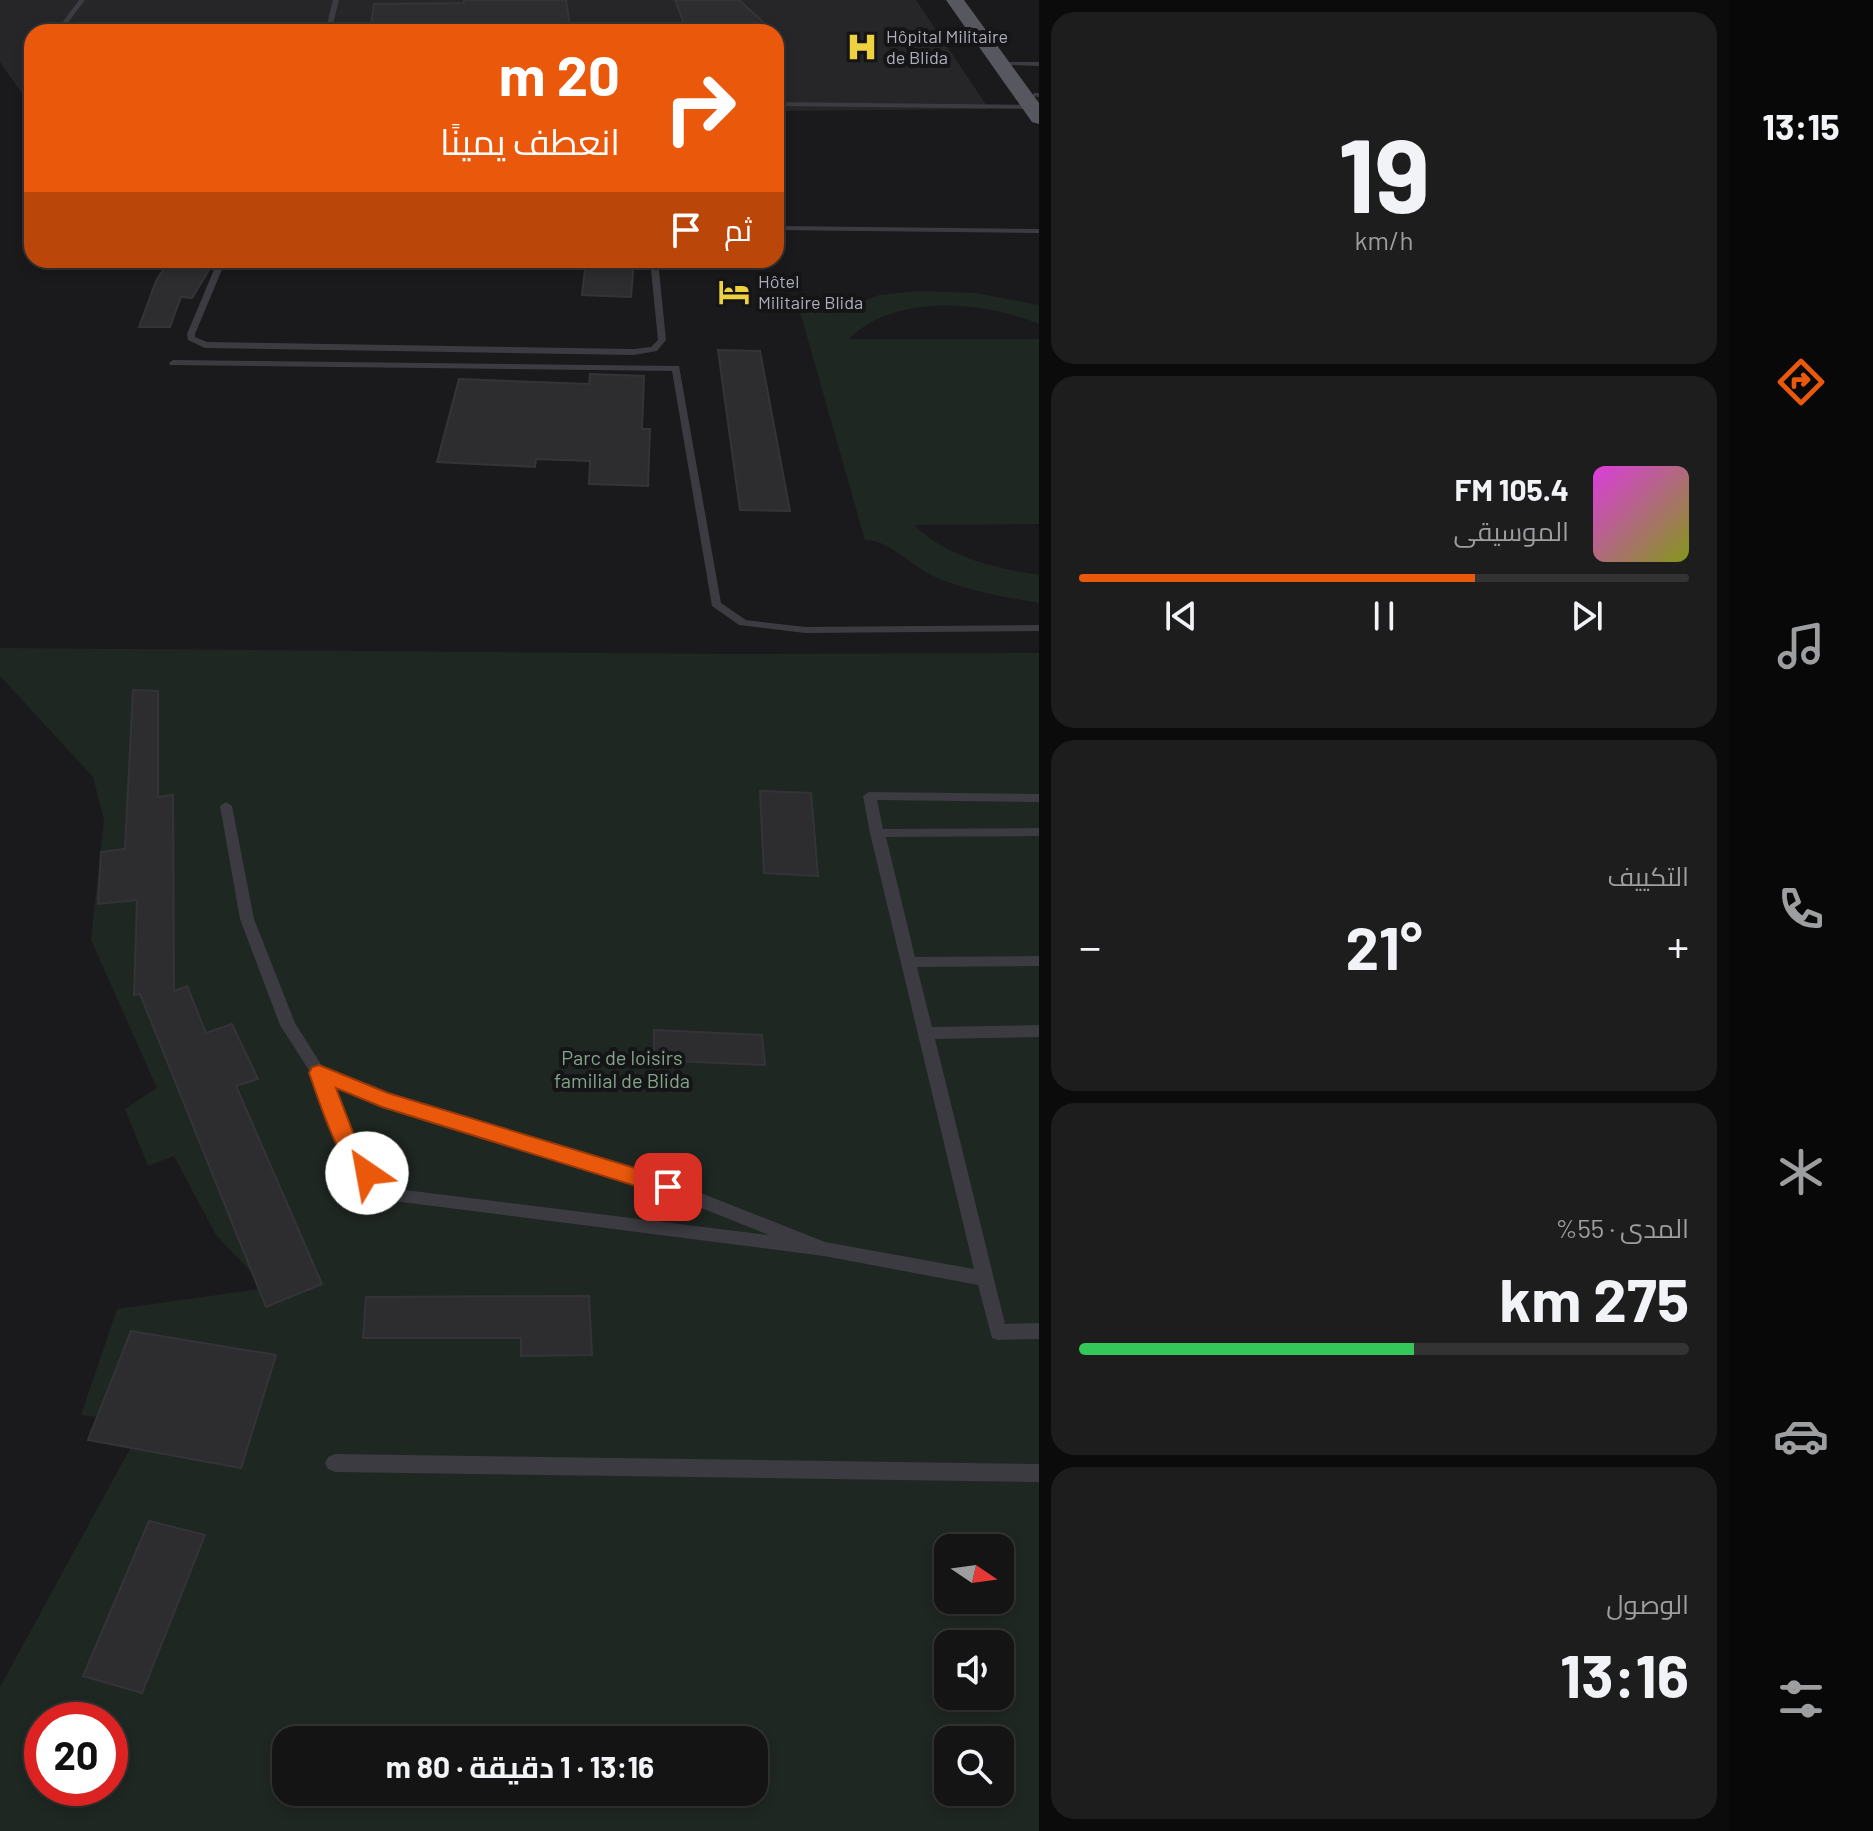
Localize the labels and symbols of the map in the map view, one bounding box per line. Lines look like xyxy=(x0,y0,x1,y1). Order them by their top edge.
place label: Hôpital Militaire de Blida xyxy=(886,25,1008,68)
hospital icon: Hôpital Militaire de Blida xyxy=(845,30,879,64)
place label: Hôtel Militaire Blida xyxy=(758,270,863,313)
hotel icon: Hôtel Militaire Blida xyxy=(717,275,751,309)
park label: Parc de loisirs familial de Blida xyxy=(554,1045,690,1092)
position arrow xyxy=(325,1131,409,1215)
pin xyxy=(634,1153,702,1221)
north arrow xyxy=(934,1534,1014,1614)
speed limit sign: 20 xyxy=(24,1702,128,1806)

